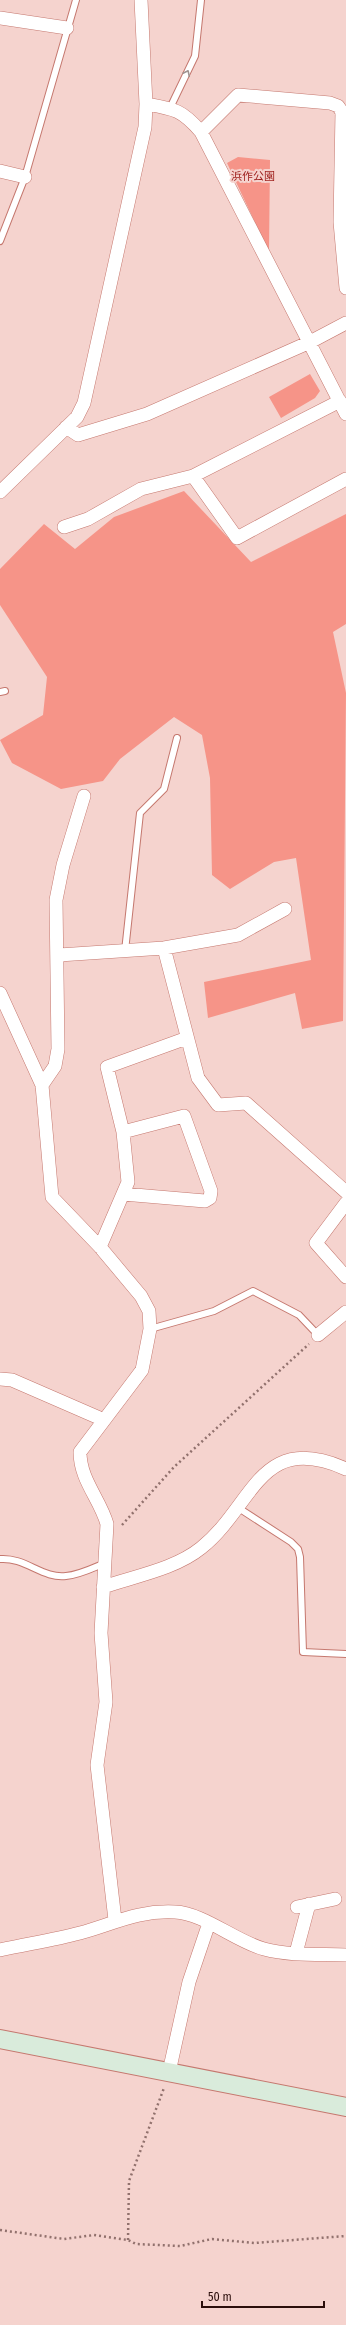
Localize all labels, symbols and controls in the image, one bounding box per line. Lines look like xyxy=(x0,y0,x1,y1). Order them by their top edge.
one-way arrow xyxy=(182,69,190,77)
park label: 浜作公園 xyxy=(231,170,275,183)
scale bar xyxy=(202,2283,324,2309)
text: 50 m xyxy=(208,2290,232,2304)

